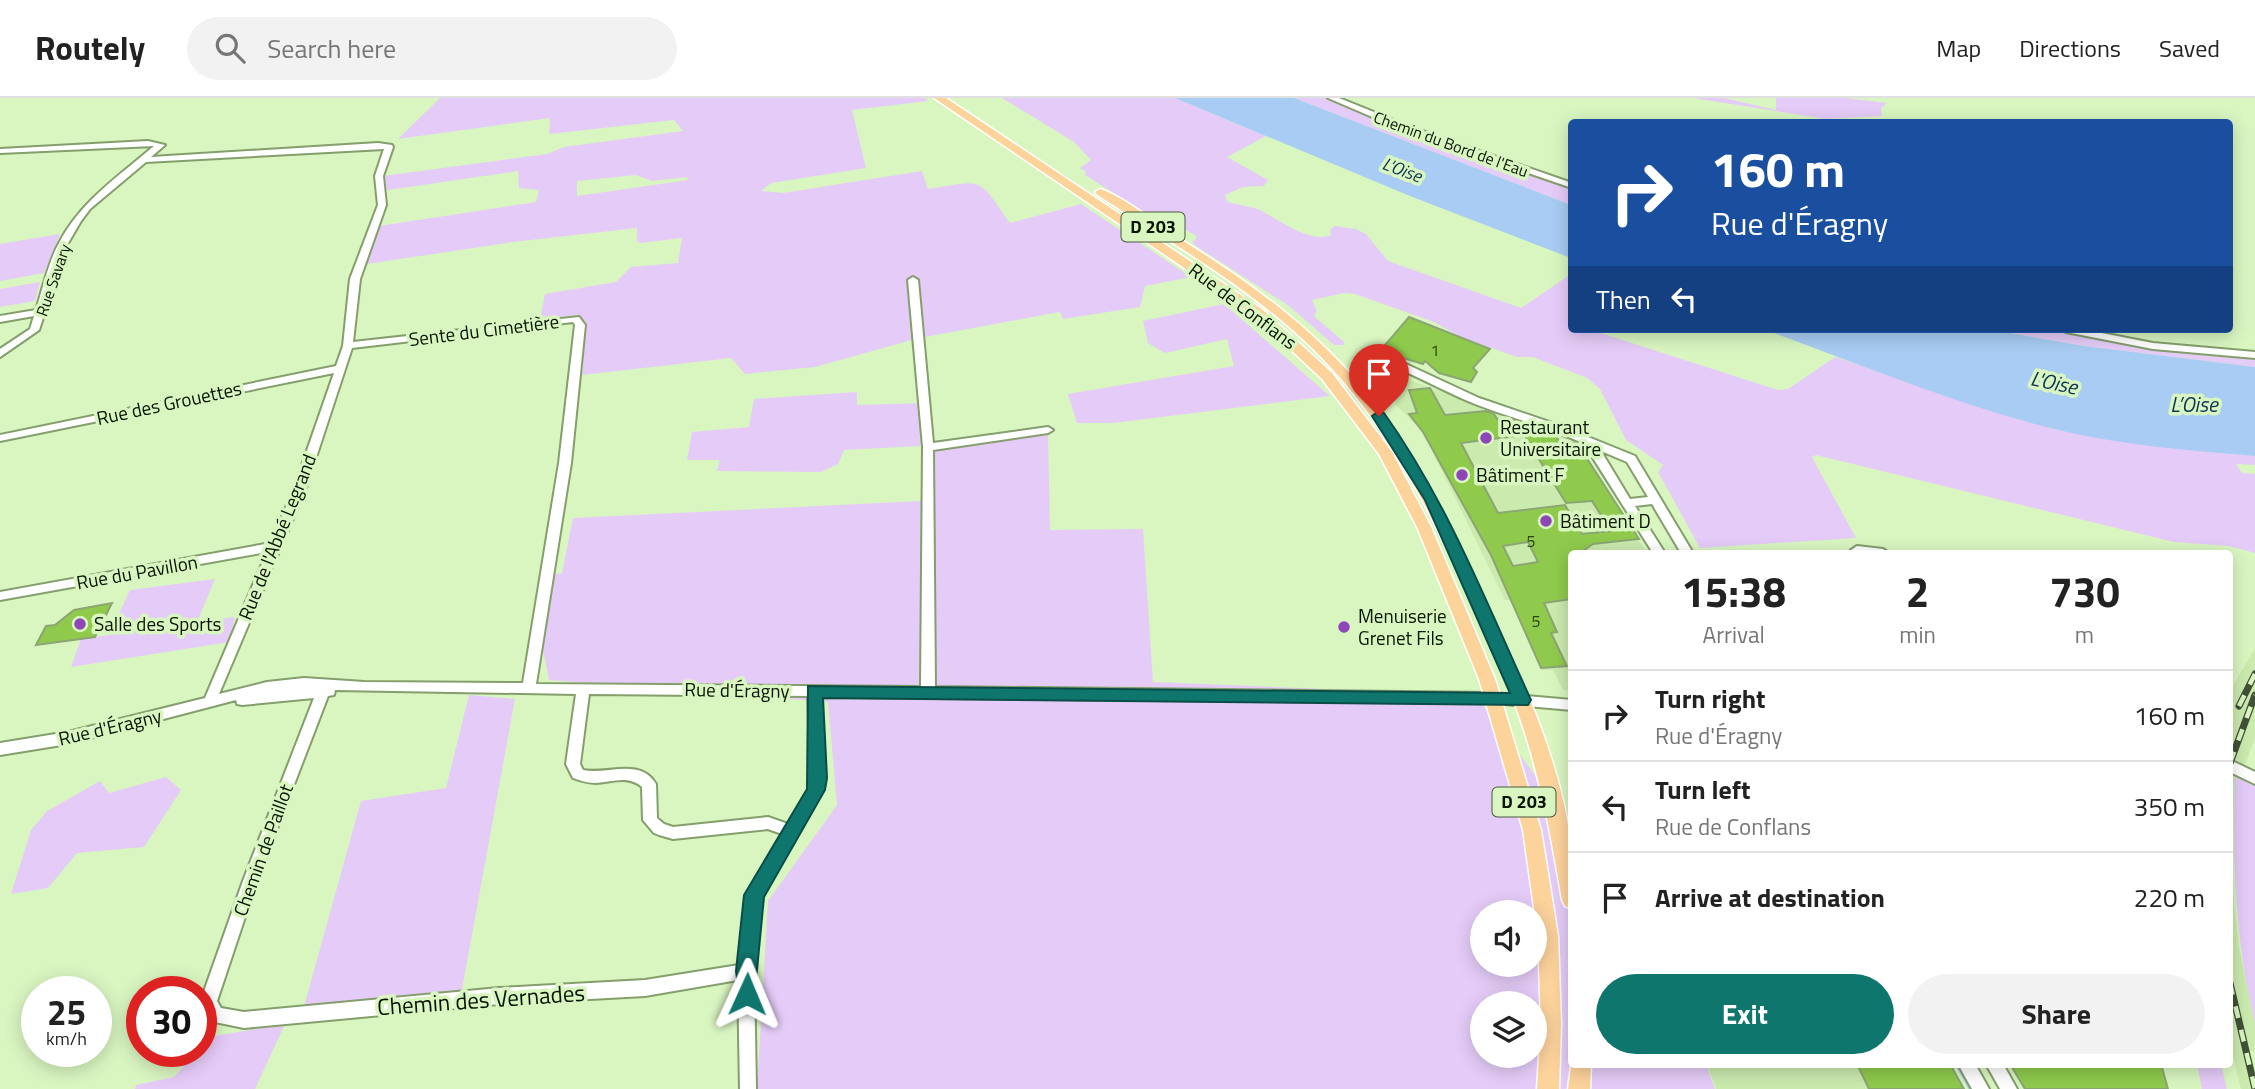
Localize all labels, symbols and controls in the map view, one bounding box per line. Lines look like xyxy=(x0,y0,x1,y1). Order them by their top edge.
search box xyxy=(187,17,677,80)
text: Routely xyxy=(35,23,145,73)
icon: search xyxy=(211,29,249,67)
text: Search here xyxy=(267,29,396,68)
text: Map xyxy=(1936,30,1981,66)
text: Directions xyxy=(2019,30,2121,66)
text: Saved xyxy=(2159,30,2220,66)
street label: Chemin du Bord de l'Eau xyxy=(1370,105,1532,183)
text: 160 m xyxy=(1711,131,1845,206)
icon: right xyxy=(1596,147,1687,238)
water label: L'Oise xyxy=(1379,150,1427,190)
text: Rue d'Éragny xyxy=(1711,199,1888,247)
road number: D 203 xyxy=(1122,212,1184,242)
street label: Rue Savary xyxy=(29,240,77,320)
street label: Rue de Conflans xyxy=(1183,255,1304,356)
text: Then xyxy=(1596,280,1651,319)
icon: left xyxy=(1665,280,1703,318)
street label: Sente du Cimetière xyxy=(407,306,561,353)
house number: 1 xyxy=(1431,338,1439,362)
pin xyxy=(1349,344,1409,416)
icon: arrive xyxy=(1360,355,1398,393)
water label: L'Oise xyxy=(2028,361,2082,403)
street label: Rue des Grouettes xyxy=(94,373,244,432)
water label: L’Oise xyxy=(2170,388,2219,420)
place label: Restaurant Universitaire xyxy=(1500,412,1601,463)
marker: Restaurant Universitaire xyxy=(1478,430,1494,446)
street label: Rue de l'Abbé Legrand xyxy=(230,449,323,624)
place label: Bâtiment F xyxy=(1476,460,1565,489)
marker: Bâtiment F xyxy=(1454,467,1470,483)
place label: Bâtiment D xyxy=(1560,506,1651,535)
marker: Bâtiment D xyxy=(1538,513,1554,529)
house number: 5 xyxy=(1527,529,1536,553)
street label: Rue du Pavillon xyxy=(74,547,200,596)
text: 15:38 xyxy=(1681,559,1786,623)
text: 2 xyxy=(1906,559,1929,623)
text: 730 xyxy=(2049,559,2120,623)
place label: Menuiserie Grenet Fils xyxy=(1358,601,1447,652)
place label: Salle des Sports xyxy=(94,609,222,638)
house number: 5 xyxy=(1532,609,1541,633)
marker: Salle des Sports xyxy=(72,616,88,632)
text: Arrival xyxy=(1702,617,1765,652)
text: min xyxy=(1899,617,1936,652)
text: m xyxy=(2075,617,2094,652)
marker: Menuiserie Grenet Fils xyxy=(1336,619,1352,635)
street label: Rue d'Éragny xyxy=(684,674,790,705)
text: Turn right xyxy=(1655,679,1766,718)
text: 160 m xyxy=(2134,696,2205,735)
icon: right xyxy=(1596,697,1634,735)
street label: Rue d'Éragny xyxy=(55,701,164,752)
text: Rue d'Éragny xyxy=(1655,718,1782,753)
text: Turn left xyxy=(1655,770,1750,809)
street label: Chemin de Paillot xyxy=(225,779,300,920)
text: 350 m xyxy=(2134,787,2205,826)
road number: D 203 xyxy=(1492,788,1556,816)
icon: left xyxy=(1596,788,1634,826)
text: Rue de Conflans xyxy=(1655,809,1811,844)
text: Arrive at destination xyxy=(1655,878,1885,917)
text: 220 m xyxy=(2134,878,2205,917)
icon: arrive xyxy=(1596,879,1634,917)
map controls xyxy=(1470,900,1547,1068)
button: sound xyxy=(1470,900,1547,977)
position arrow xyxy=(710,957,784,1031)
button: Exit xyxy=(1596,974,1894,1054)
button: Share xyxy=(1908,974,2205,1054)
street label: Chemin des Vernades xyxy=(376,975,586,1024)
speed limit sign: 30 xyxy=(126,976,217,1067)
text: 25 xyxy=(47,985,86,1039)
button: layers xyxy=(1470,991,1547,1068)
text: km/h xyxy=(46,1025,87,1052)

